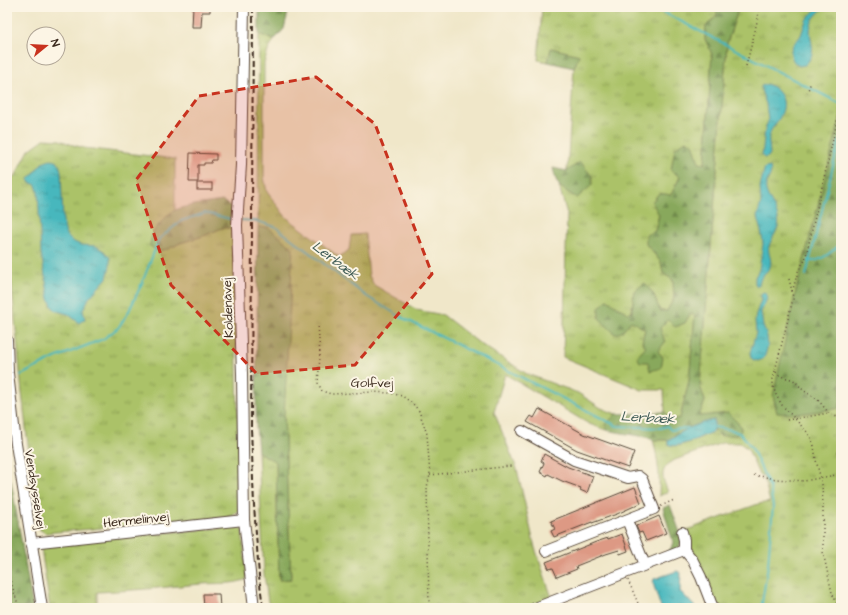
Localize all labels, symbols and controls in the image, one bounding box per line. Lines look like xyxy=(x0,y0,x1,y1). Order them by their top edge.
north arrow xyxy=(26,26,66,66)
text: N xyxy=(47,37,63,49)
water label: Lerbæk xyxy=(308,236,363,285)
street label: Koldenåvej xyxy=(218,277,238,338)
street label: Golfvej xyxy=(351,374,394,392)
water label: Lerbæk xyxy=(620,407,676,429)
street label: Vendsysselvej xyxy=(19,448,50,531)
street label: Hermelinvej xyxy=(102,508,170,532)

